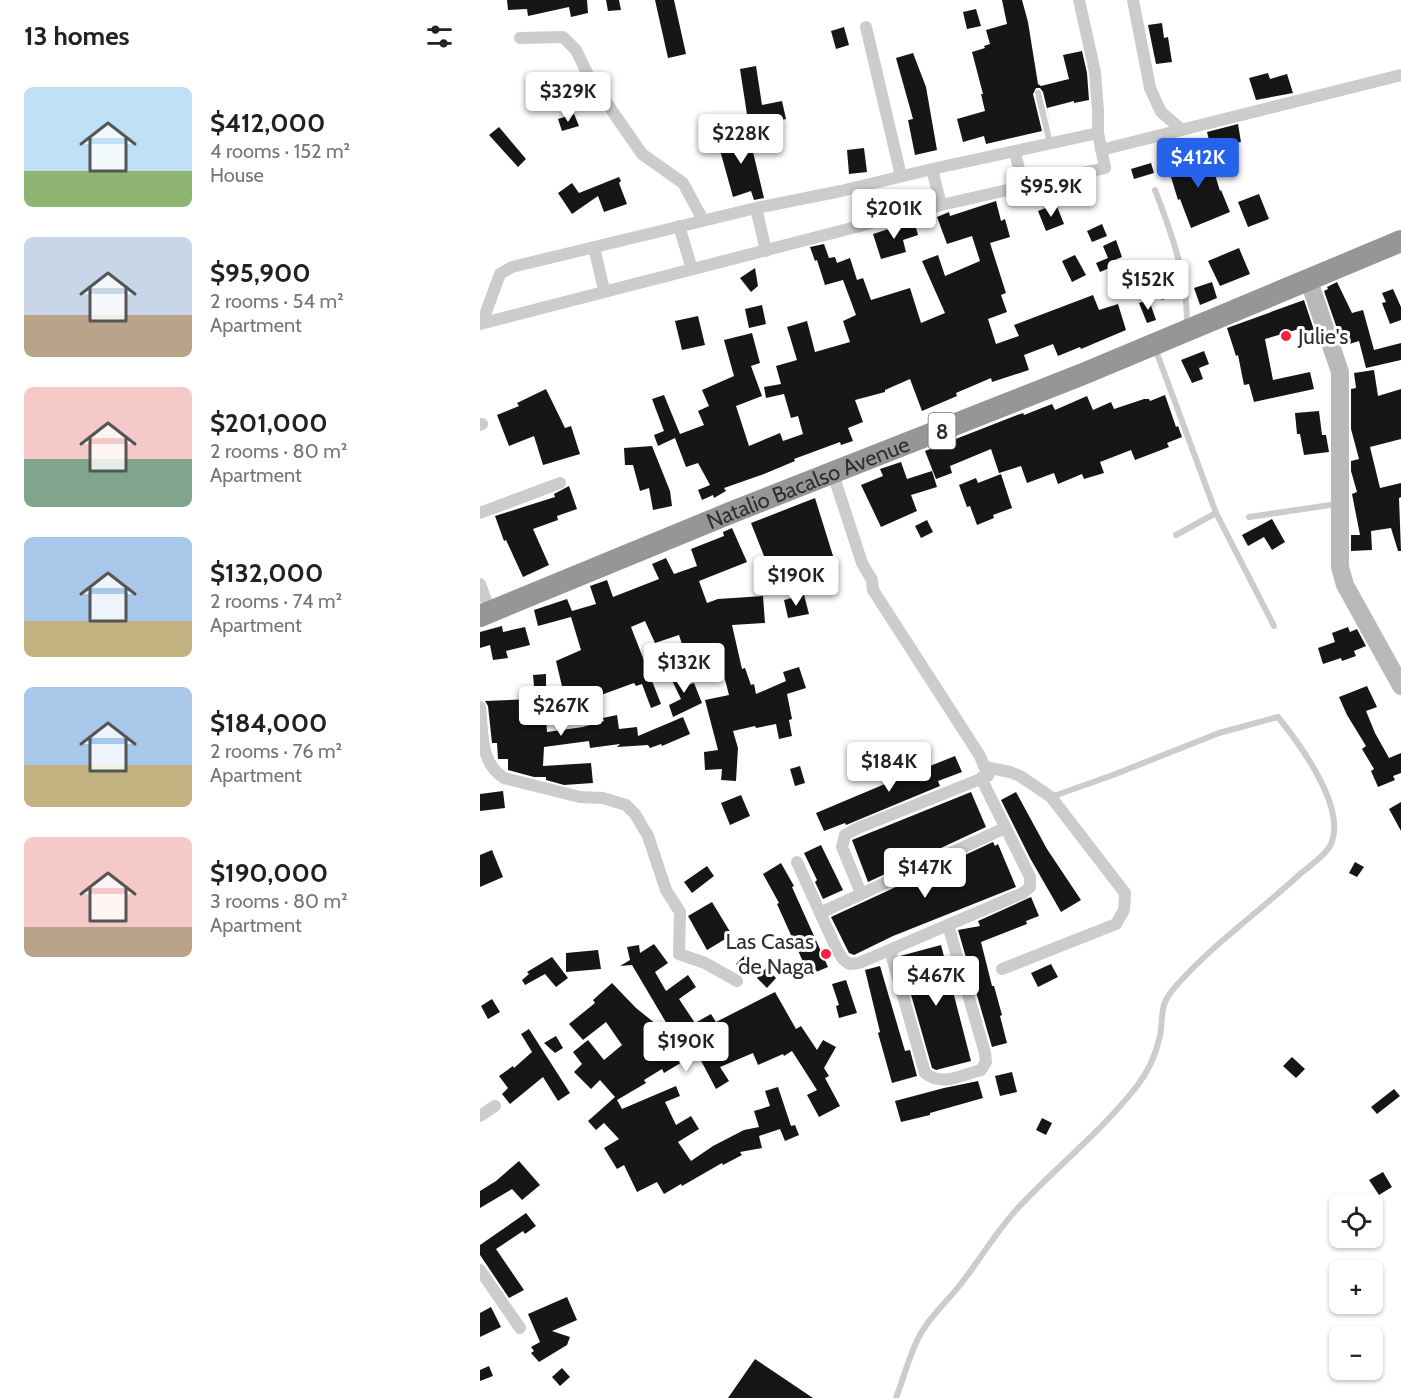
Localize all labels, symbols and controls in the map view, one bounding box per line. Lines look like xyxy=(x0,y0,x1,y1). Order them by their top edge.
text: 13 homes xyxy=(24,20,130,52)
icon: filters xyxy=(423,20,456,53)
pin: $329K xyxy=(526,72,610,123)
text: $329K xyxy=(540,79,596,103)
text: $412,000 xyxy=(210,107,325,139)
icon: home xyxy=(72,111,144,183)
pin: $228K xyxy=(699,114,783,165)
text: $228K xyxy=(712,121,770,145)
pin: $412K xyxy=(1156,138,1240,189)
text: 4 rooms · 152 m² xyxy=(210,139,350,163)
text: $412K xyxy=(1171,145,1225,169)
text: House xyxy=(210,163,264,187)
pin: $95.9K xyxy=(1002,167,1100,218)
text: $95.9K xyxy=(1020,174,1082,198)
pin: $201K xyxy=(852,189,936,240)
text: $201K xyxy=(866,196,922,220)
text: $95,900 xyxy=(210,257,311,289)
pin: $152K xyxy=(1106,260,1190,311)
icon: home xyxy=(72,261,144,333)
text: $152K xyxy=(1122,267,1174,291)
text: 2 rooms · 54 m² xyxy=(210,289,344,313)
text: Apartment xyxy=(210,313,302,337)
place label: Julie's xyxy=(1297,323,1348,350)
marker: Julie's xyxy=(1279,329,1293,343)
text: $201,000 xyxy=(210,407,328,439)
icon: home xyxy=(72,411,144,483)
road number: 8 xyxy=(928,413,956,449)
street label: Natalio Bacalso Avenue xyxy=(702,430,913,535)
text: 2 rooms · 80 m² xyxy=(210,439,347,463)
text: Apartment xyxy=(210,463,302,487)
pin: $190K xyxy=(754,556,838,607)
text: $132,000 xyxy=(210,557,323,589)
icon: home xyxy=(72,561,144,633)
text: $190K xyxy=(768,563,824,587)
text: 2 rooms · 74 m² xyxy=(210,589,342,613)
text: Apartment xyxy=(210,613,302,637)
pin: $132K xyxy=(642,643,726,694)
text: $132K xyxy=(658,650,710,674)
pin: $267K xyxy=(519,686,603,737)
text: $267K xyxy=(533,693,589,717)
text: $184,000 xyxy=(210,707,327,739)
icon: home xyxy=(72,711,144,783)
text: 2 rooms · 76 m² xyxy=(210,739,342,763)
pin: $184K xyxy=(847,742,931,793)
text: $184K xyxy=(861,749,917,773)
text: Apartment xyxy=(210,763,302,787)
pin: $147K xyxy=(883,848,967,899)
text: $147K xyxy=(898,855,952,879)
text: $190,000 xyxy=(210,857,328,889)
icon: home xyxy=(72,861,144,933)
text: 3 rooms · 80 m² xyxy=(210,889,348,913)
text: Apartment xyxy=(210,913,302,937)
place label: Las Casas de Naga xyxy=(725,928,814,980)
marker: Las Casas de Naga xyxy=(819,947,833,961)
pin: $467K xyxy=(894,956,978,1007)
text: $467K xyxy=(907,963,965,987)
pin: $190K xyxy=(644,1022,728,1073)
text: $190K xyxy=(658,1029,714,1053)
map controls xyxy=(1329,1194,1383,1380)
button: locate xyxy=(1329,1194,1383,1248)
button: + xyxy=(1329,1260,1383,1314)
button: − xyxy=(1329,1326,1383,1380)

